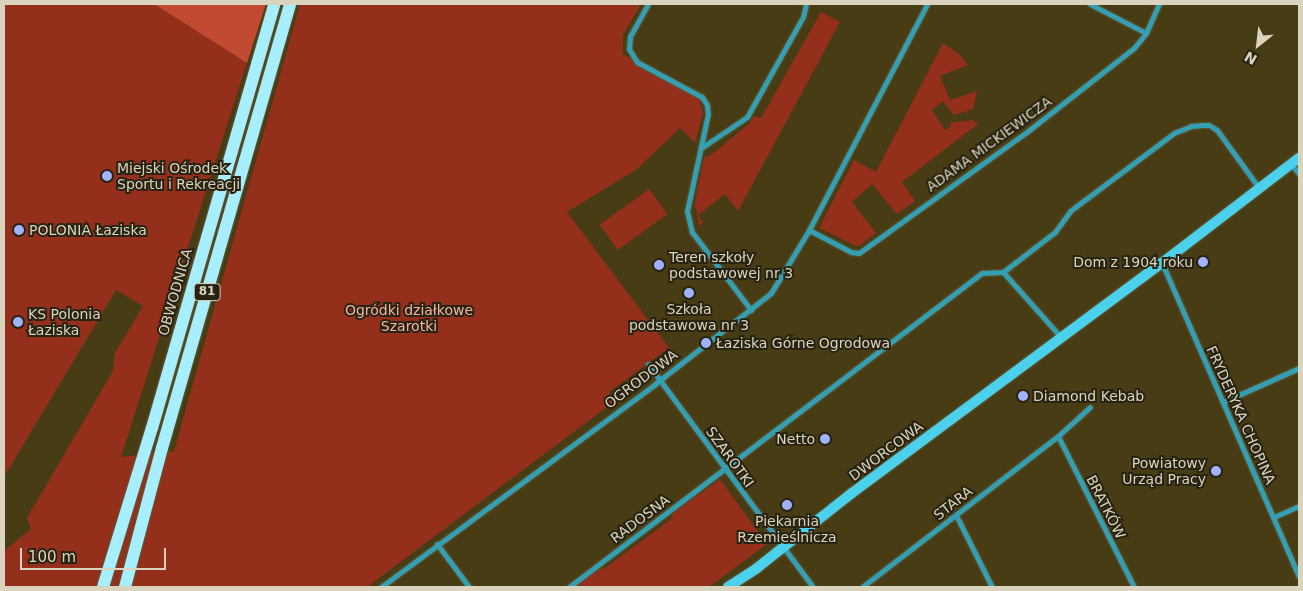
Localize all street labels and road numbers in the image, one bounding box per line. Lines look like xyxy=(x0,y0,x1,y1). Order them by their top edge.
street label: ADAMA MICKIEWICZA xyxy=(923,93,1055,195)
street label: OBWODNICA xyxy=(155,247,195,337)
road number: 81 xyxy=(193,282,221,302)
street label: FRYDERYKA CHOPINA xyxy=(1203,343,1279,487)
street label: OGRODOWA xyxy=(601,346,681,412)
street label: DWORCOWA xyxy=(846,418,926,484)
street label: SZAROTKI xyxy=(702,423,758,491)
street label: BRATKÓW xyxy=(1083,472,1129,542)
street label: STARA xyxy=(930,483,976,523)
street label: RADOSNA xyxy=(607,491,673,547)

